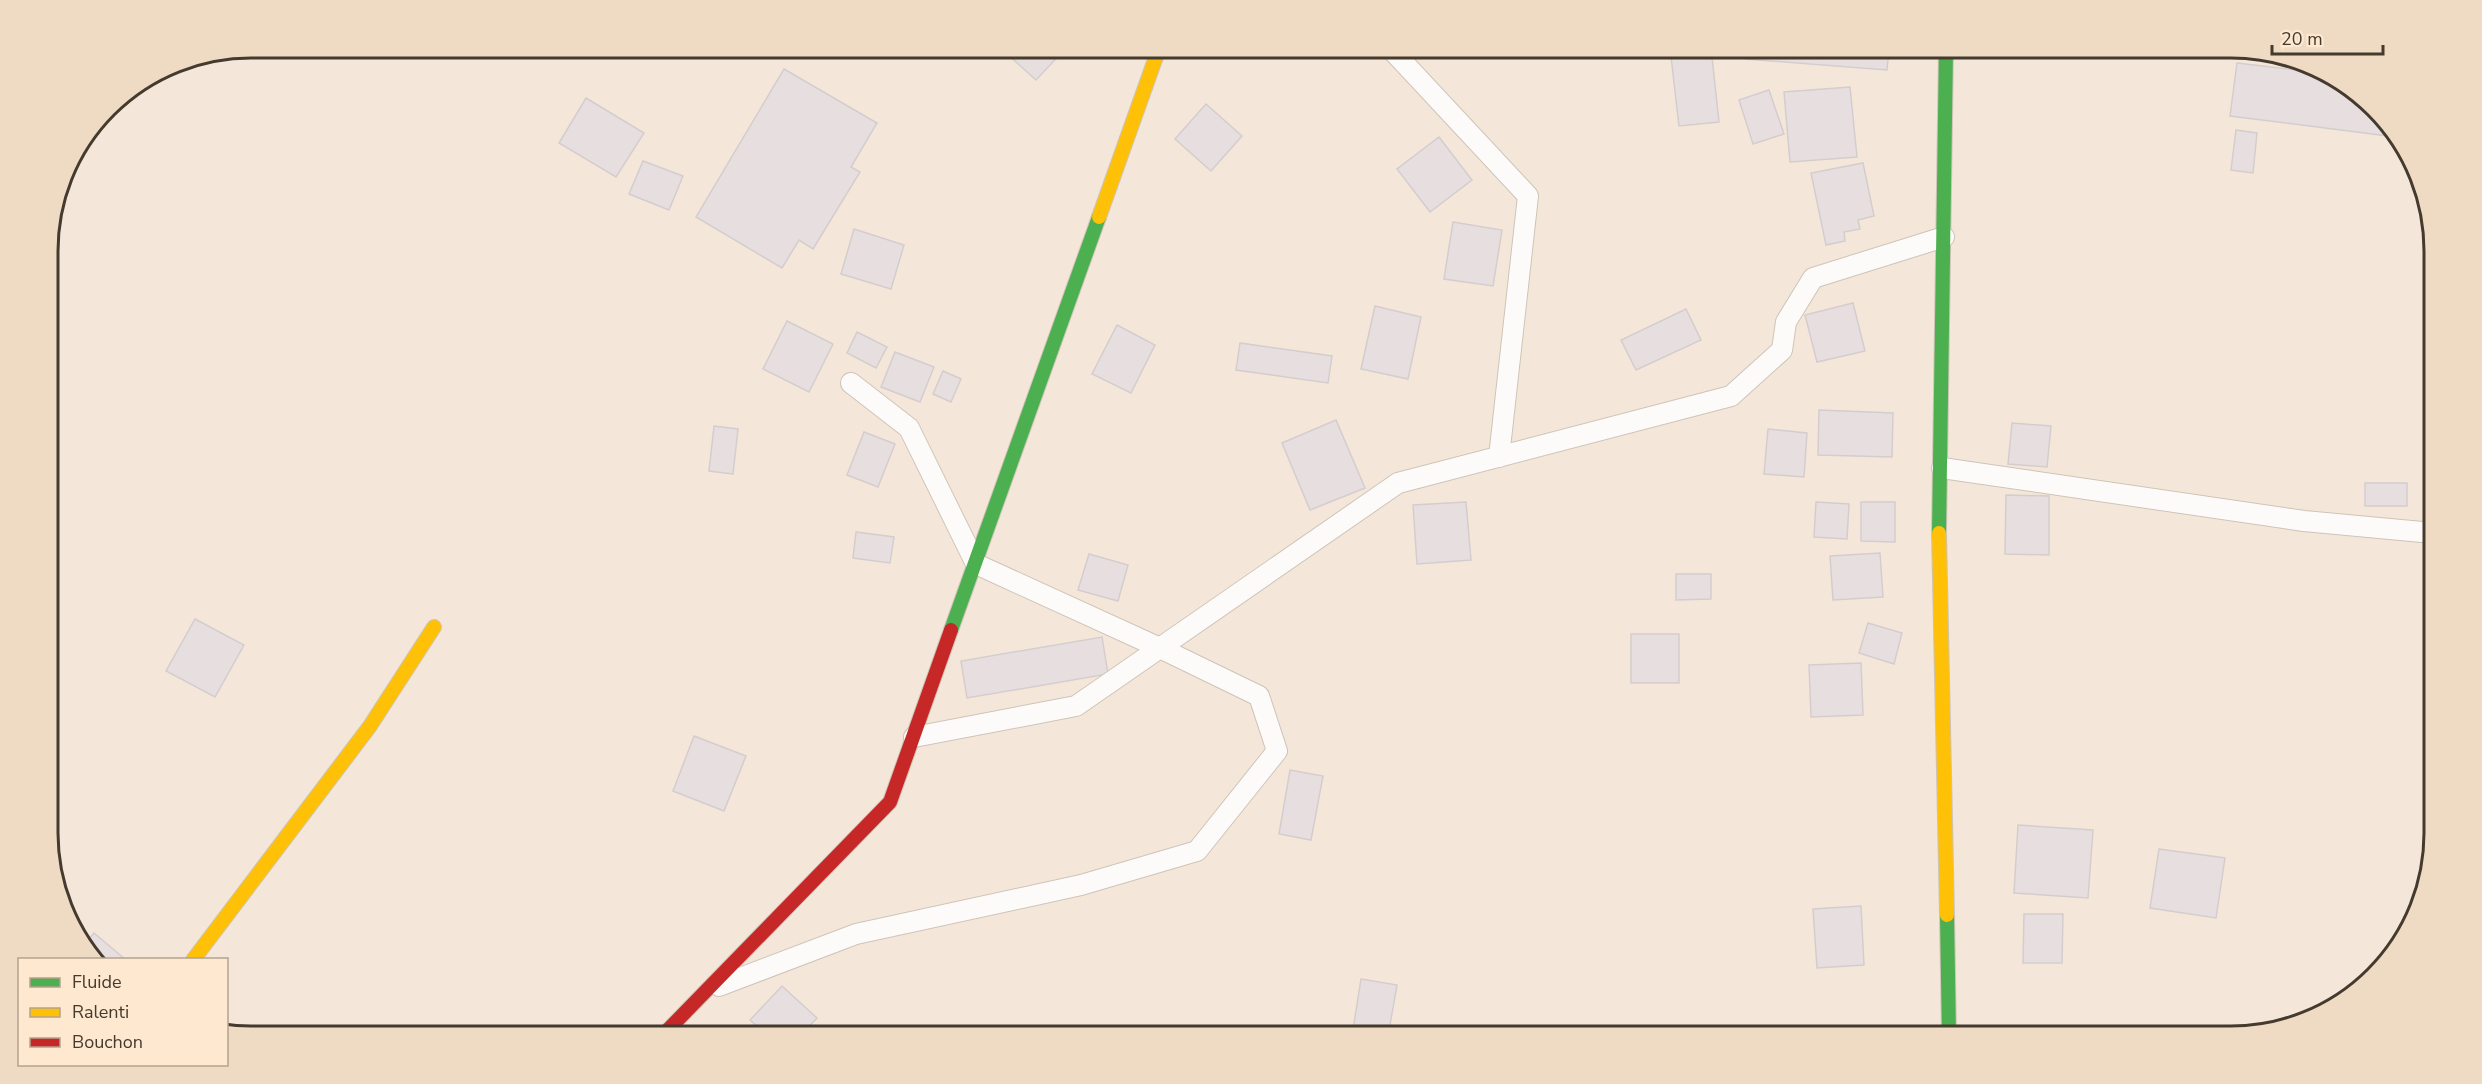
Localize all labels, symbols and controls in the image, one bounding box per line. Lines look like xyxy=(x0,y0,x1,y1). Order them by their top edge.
scale bar xyxy=(2272,18,2383,56)
text: 20 m xyxy=(2281,27,2323,51)
legend xyxy=(18,958,228,1066)
text: Fluide xyxy=(72,970,122,994)
text: Ralenti xyxy=(72,1000,129,1024)
text: Bouchon xyxy=(72,1030,143,1054)

